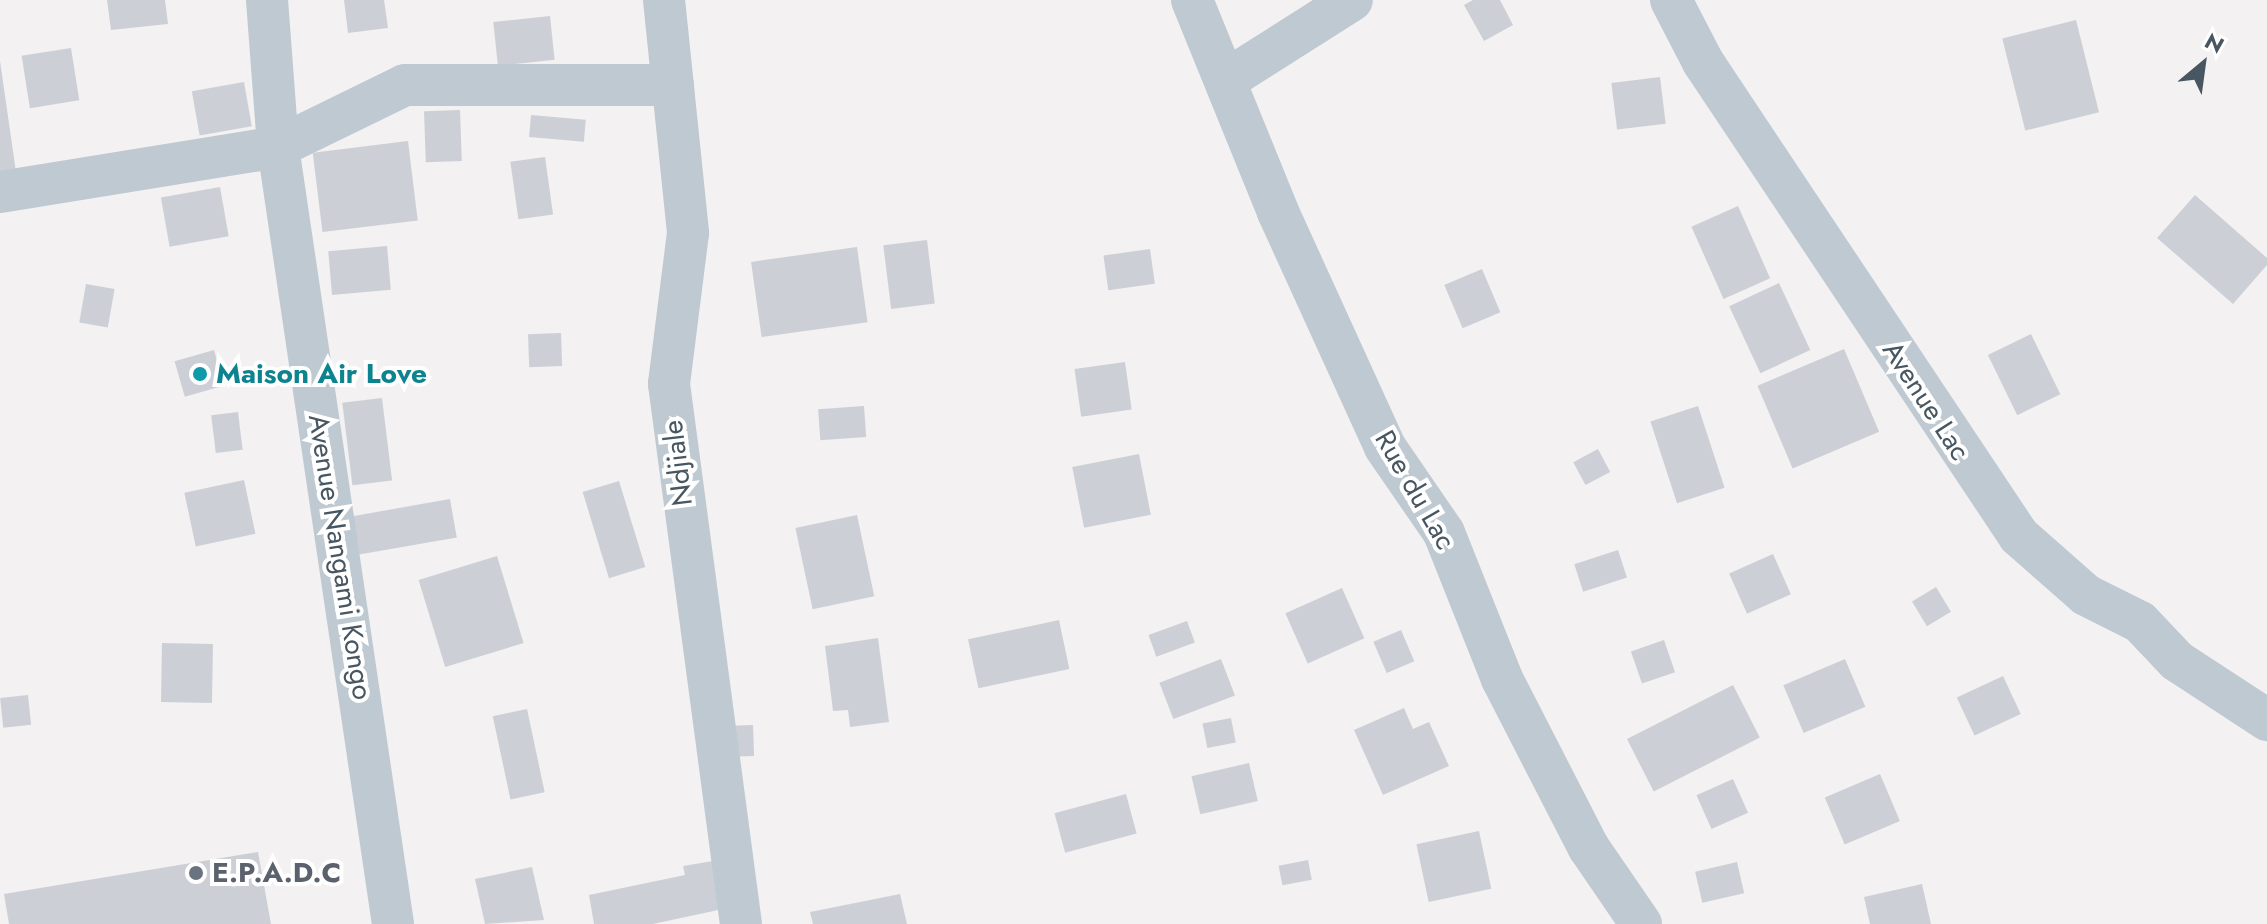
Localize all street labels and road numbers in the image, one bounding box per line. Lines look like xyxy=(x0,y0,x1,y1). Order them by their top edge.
street label: Avenue Lac xyxy=(1875,335,1977,467)
street label: Avenue Nangami Kongo xyxy=(301,412,379,702)
street label: Ndjiale xyxy=(656,418,700,508)
street label: Rue du Lac xyxy=(1368,425,1462,555)

